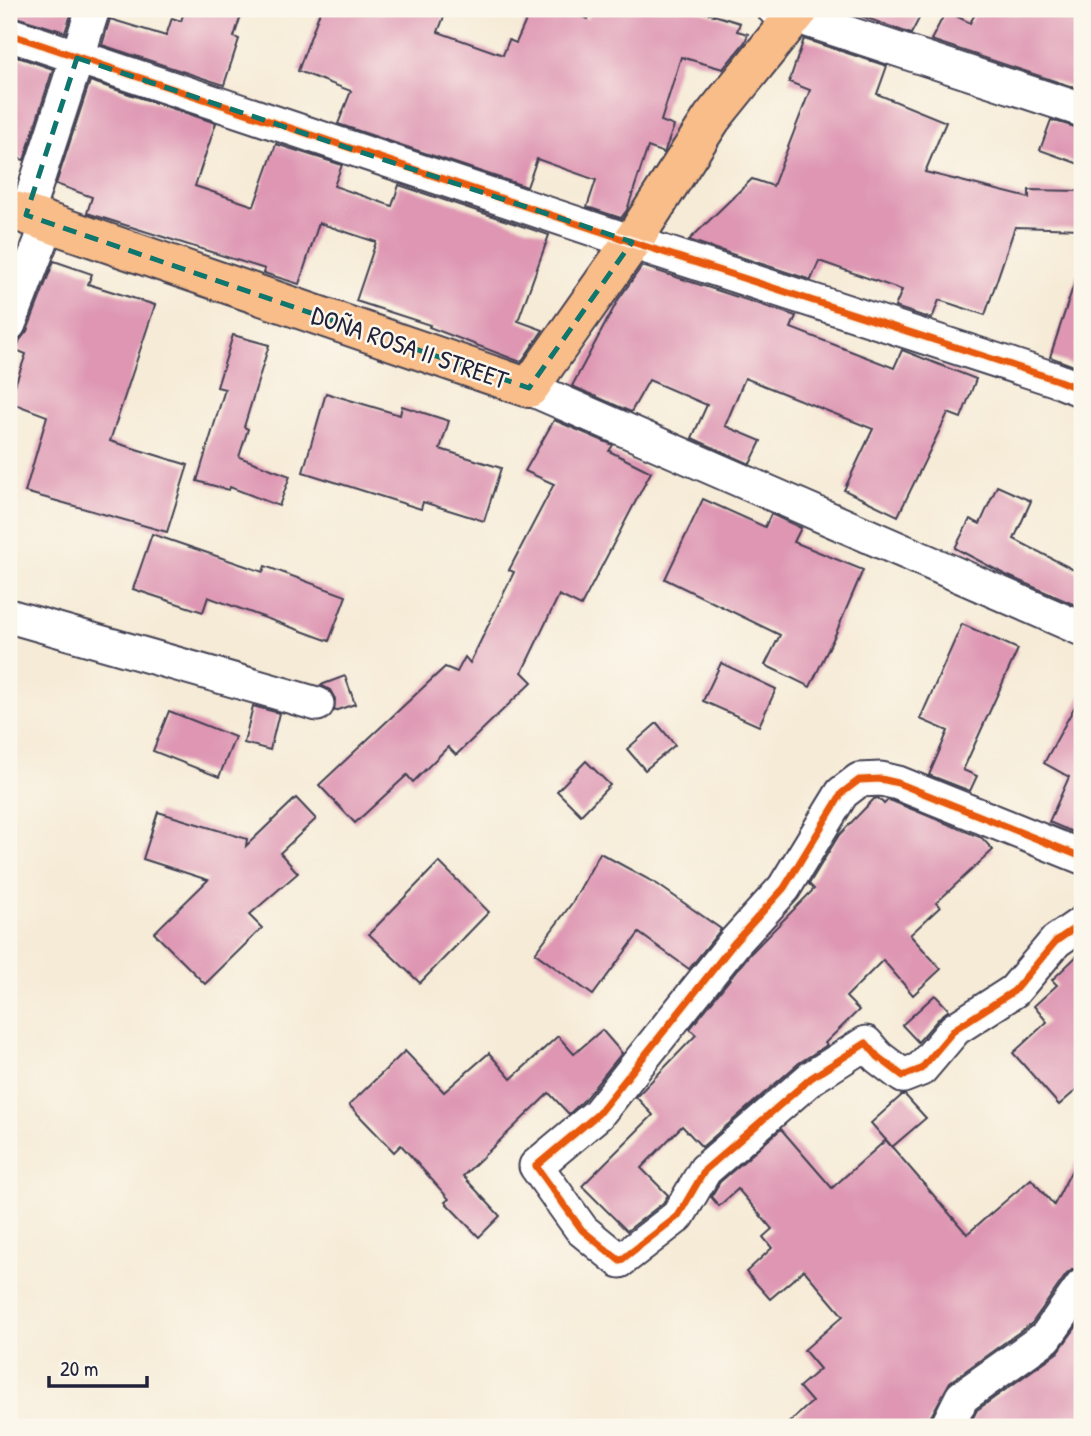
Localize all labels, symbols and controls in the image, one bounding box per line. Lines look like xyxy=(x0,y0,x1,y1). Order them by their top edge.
street label: DOÑA ROSA II STREET xyxy=(307,297,514,397)
scale bar xyxy=(49,1345,147,1389)
text: 20 m xyxy=(60,1354,98,1383)

